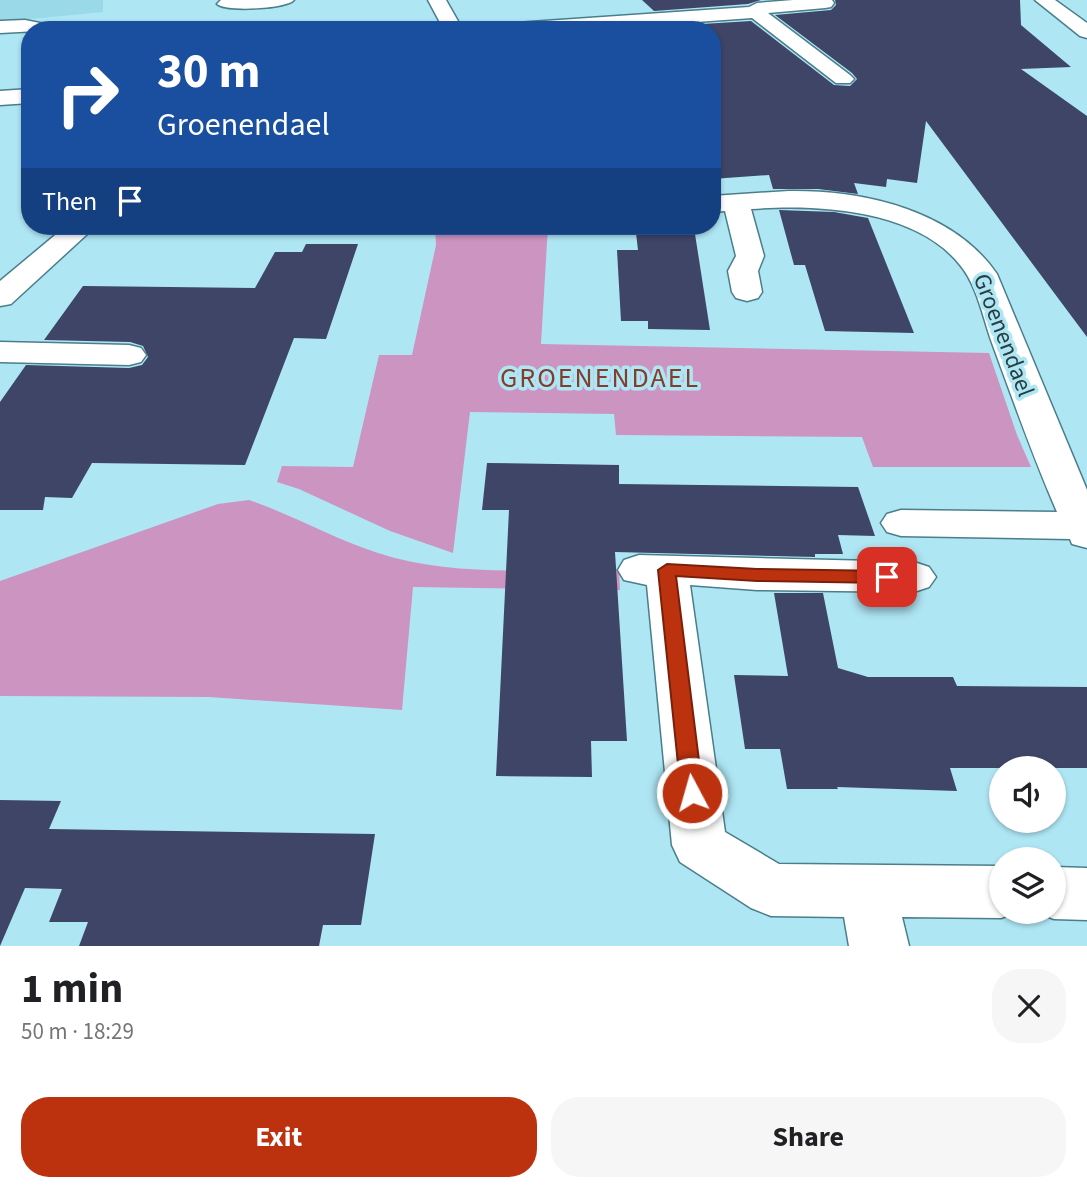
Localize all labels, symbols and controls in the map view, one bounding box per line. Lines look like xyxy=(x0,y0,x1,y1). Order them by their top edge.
text: 30 m xyxy=(157,37,261,107)
icon: right xyxy=(42,49,133,140)
text: Groenendael xyxy=(157,102,330,148)
icon: arrive xyxy=(111,182,149,220)
text: Then xyxy=(42,183,97,220)
street label: Groenendael xyxy=(964,268,1043,402)
district label: GROENENDAEL xyxy=(500,358,700,398)
pin xyxy=(857,547,917,607)
icon: arrive xyxy=(868,558,906,596)
position arrow xyxy=(655,756,729,830)
map controls xyxy=(989,756,1066,924)
button: sound xyxy=(989,756,1066,833)
button: layers xyxy=(989,847,1066,924)
text: 1 min xyxy=(21,959,123,1019)
button: close xyxy=(992,969,1066,1043)
text: 50 m · 18:29 xyxy=(21,1015,134,1048)
button: Exit xyxy=(21,1097,537,1177)
button: Share xyxy=(551,1097,1066,1177)

